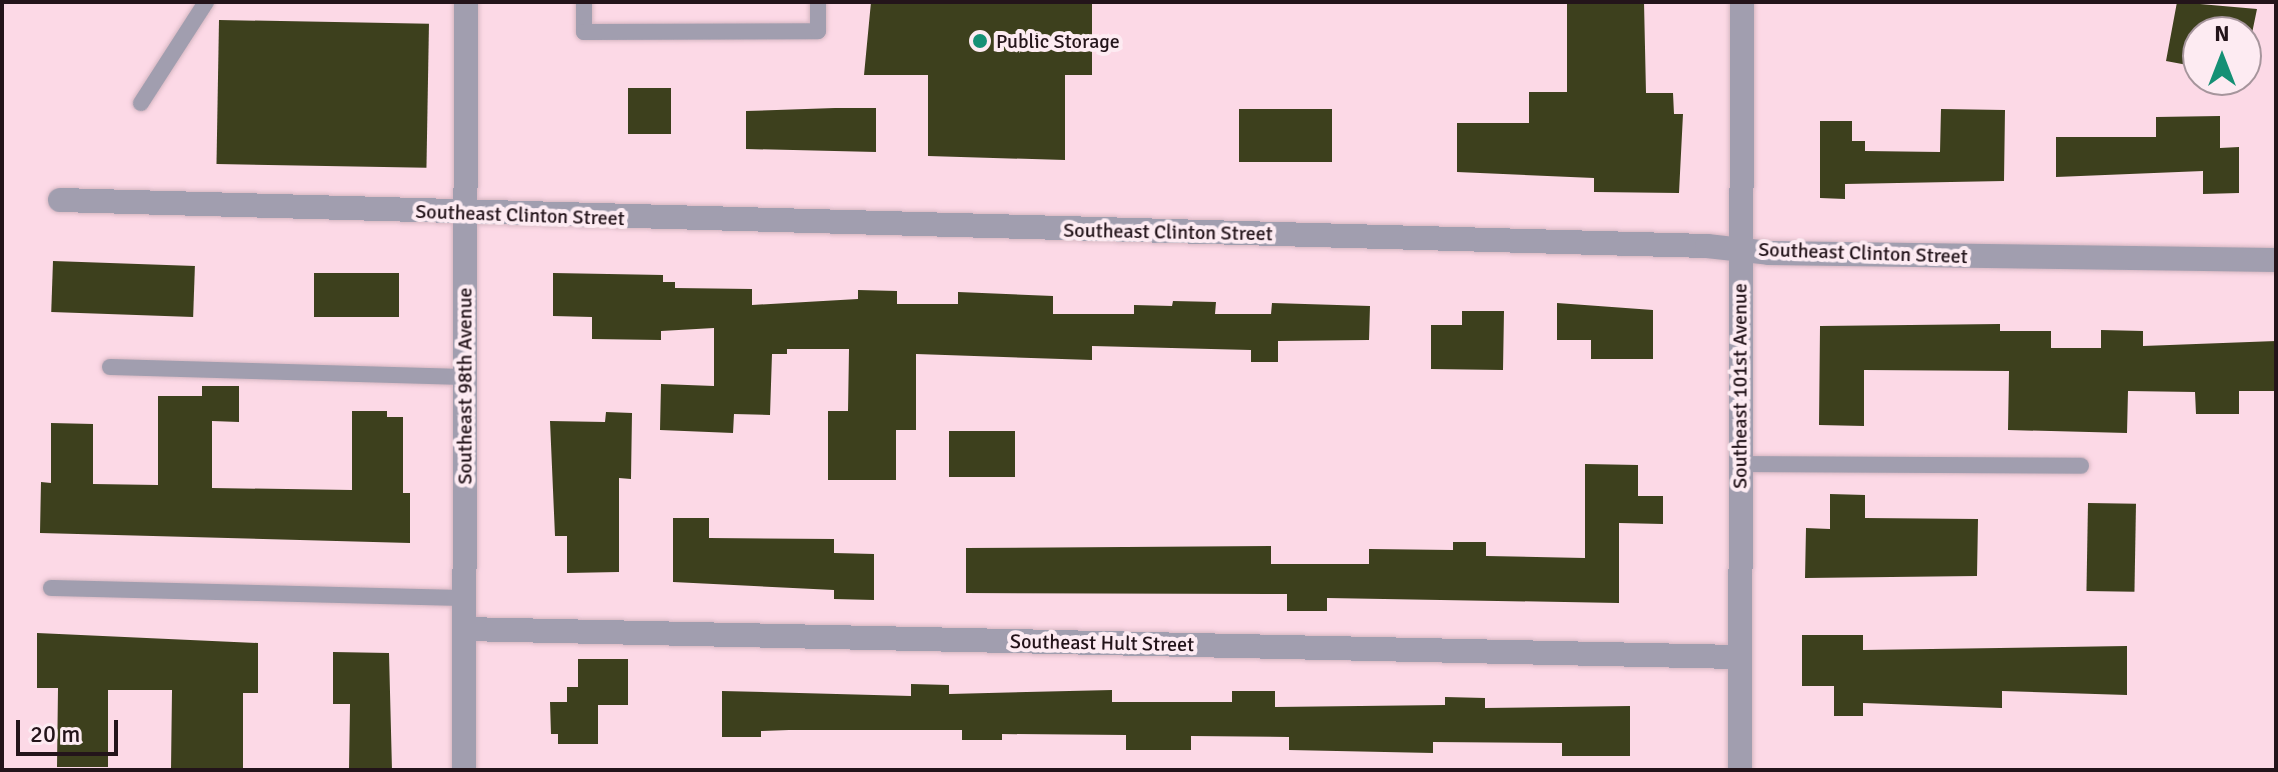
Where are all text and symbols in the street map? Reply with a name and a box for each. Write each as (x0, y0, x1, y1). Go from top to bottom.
north arrow (2182, 16, 2262, 96)
text: N (2214, 20, 2230, 47)
place label: Public Storage (996, 29, 1120, 53)
marker: Public Storage (971, 32, 989, 50)
street label: Southeast Clinton Street (415, 199, 625, 231)
street label: Southeast Clinton Street (1063, 218, 1273, 246)
street label: Southeast Clinton Street (1758, 237, 1968, 269)
street label: Southeast 101st Avenue (1728, 283, 1752, 489)
street label: Southeast 98th Avenue (453, 287, 477, 485)
street label: Southeast Hult Street (1010, 629, 1194, 657)
scale bar (20, 704, 122, 754)
text: 20 m (30, 719, 80, 749)

